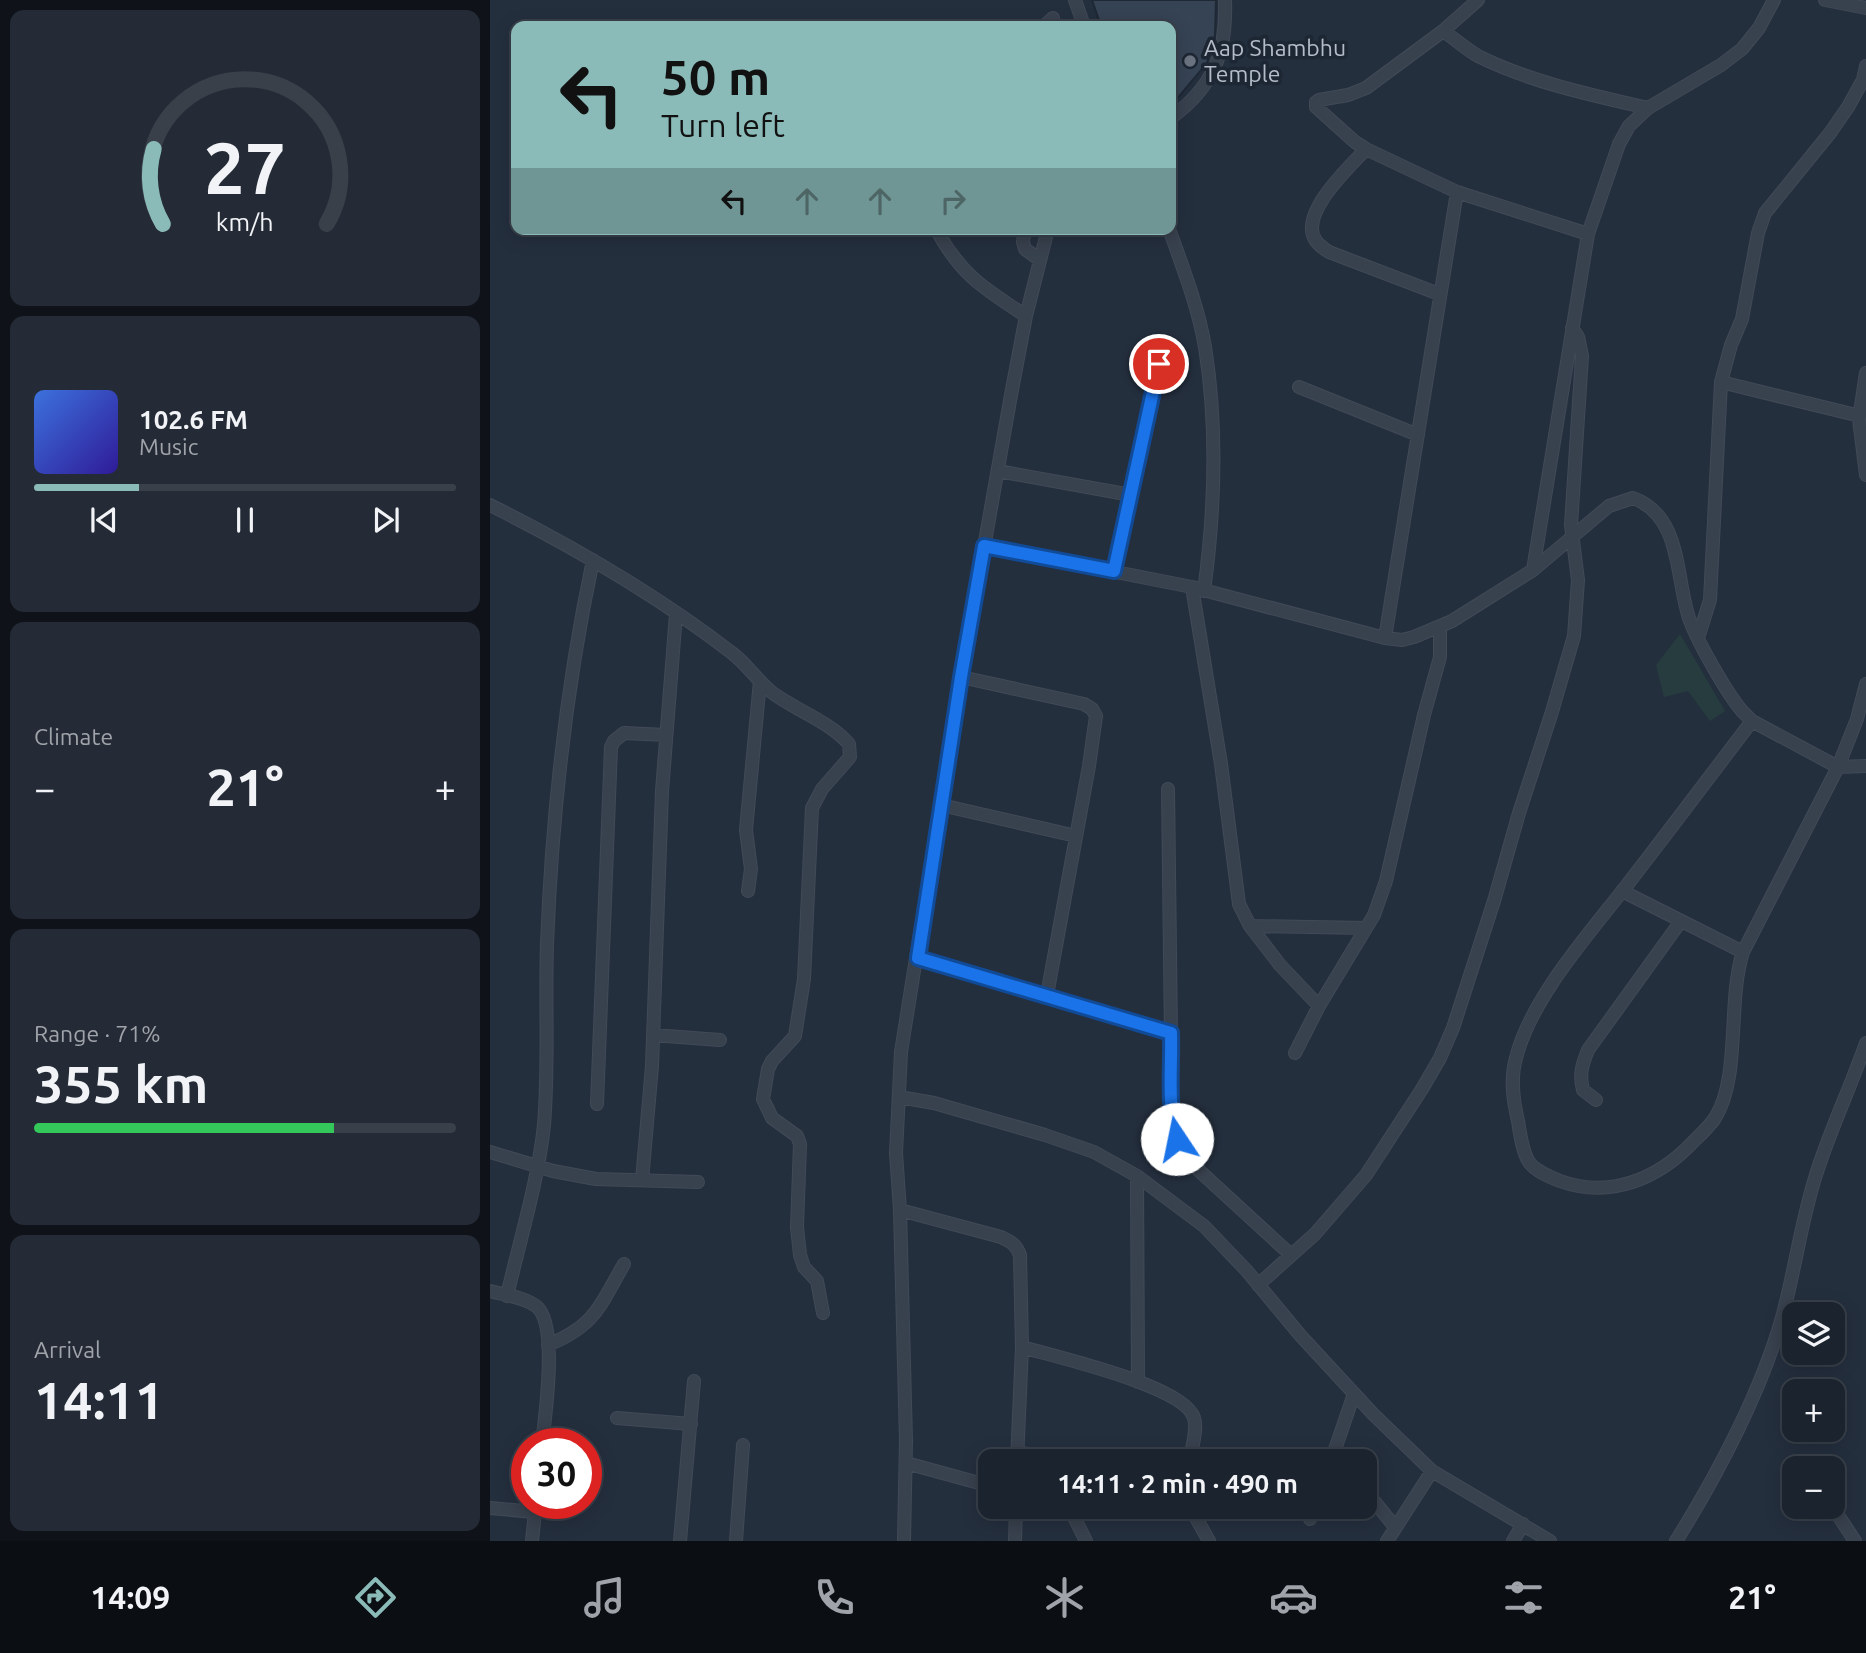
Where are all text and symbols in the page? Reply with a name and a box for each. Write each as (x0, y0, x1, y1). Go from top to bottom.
place label: Aap Shambhu Temple (1204, 35, 1346, 86)
icon: left (546, 49, 637, 140)
text: 50 m (661, 49, 770, 104)
marker: Aap Shambhu Temple (1182, 53, 1198, 69)
text: Turn left (661, 107, 785, 143)
text: 27 (204, 126, 286, 208)
icon: left (715, 182, 753, 220)
icon: ahead (788, 182, 826, 220)
icon: ahead (861, 182, 899, 220)
icon: right (934, 182, 972, 220)
text: km/h (216, 208, 274, 236)
pin (1129, 334, 1189, 394)
icon: arrive (1140, 345, 1178, 383)
text: 102.6 FM (139, 405, 248, 434)
text: Music (139, 434, 198, 459)
icon: previous (85, 501, 123, 539)
icon: pause (226, 501, 264, 539)
icon: next (367, 501, 405, 539)
text: Climate (34, 724, 113, 749)
text: 21° (206, 758, 284, 816)
text: − (34, 767, 55, 809)
text: + (435, 767, 456, 809)
text: Range · 71% (34, 1021, 161, 1046)
text: 355 km (34, 1055, 208, 1113)
position arrow (1140, 1102, 1214, 1176)
map controls (1782, 1302, 1845, 1519)
button: layers (1782, 1302, 1845, 1365)
text: Arrival (34, 1337, 101, 1362)
text: 14:11 (34, 1371, 164, 1429)
button: + (1782, 1379, 1845, 1442)
speed limit sign: 30 (511, 1428, 602, 1519)
button: − (1782, 1456, 1845, 1519)
text: 14:11 · 2 min · 490 m (1057, 1469, 1298, 1498)
icon: directions (351, 1573, 400, 1622)
icon: music (580, 1573, 629, 1622)
icon: phone (810, 1573, 859, 1622)
icon: climate (1040, 1573, 1089, 1622)
icon: car (1269, 1573, 1318, 1622)
icon: filters (1499, 1573, 1548, 1622)
text: 14:09 (90, 1579, 170, 1615)
text: 21° (1728, 1579, 1776, 1615)

